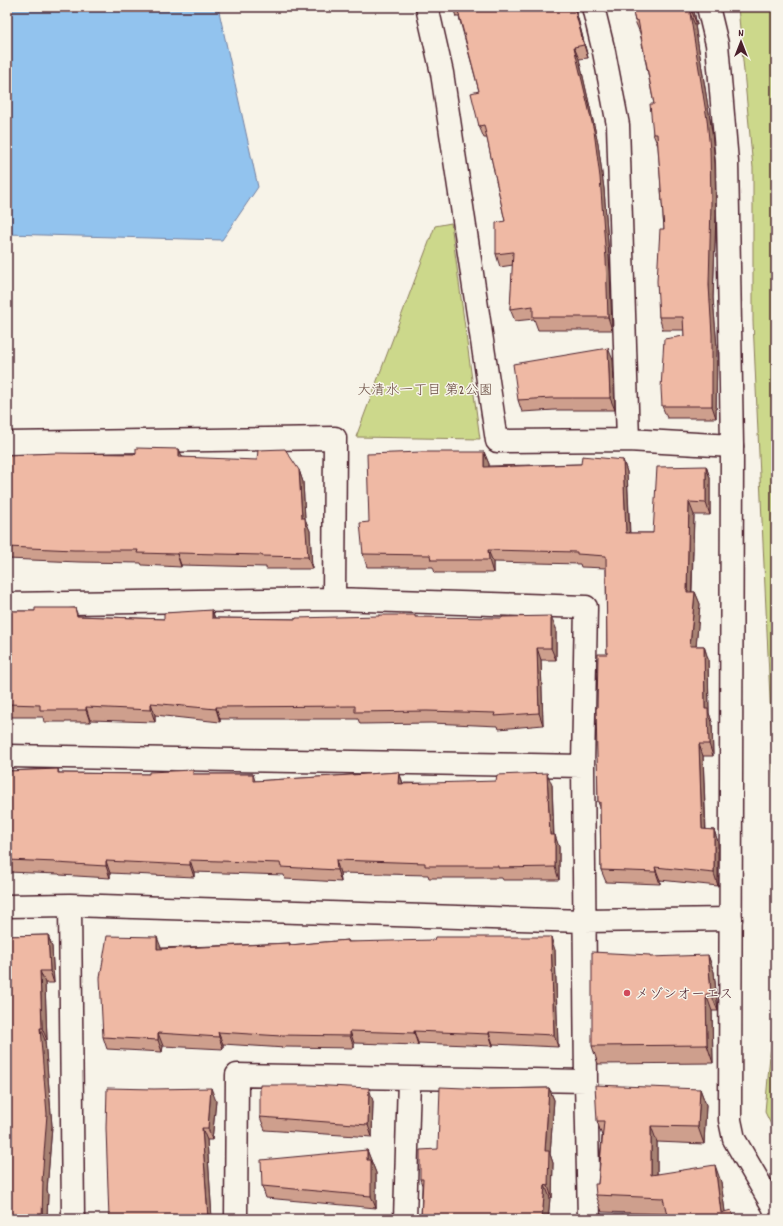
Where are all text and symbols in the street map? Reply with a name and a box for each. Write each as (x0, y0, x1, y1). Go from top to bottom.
north arrow (721, 22, 761, 62)
text: N (738, 26, 744, 42)
park label: 大清水一丁目 第2公園 (357, 381, 493, 401)
place label: メゾンオーエス (635, 985, 733, 1005)
marker: メゾンオーエス (622, 988, 632, 998)

